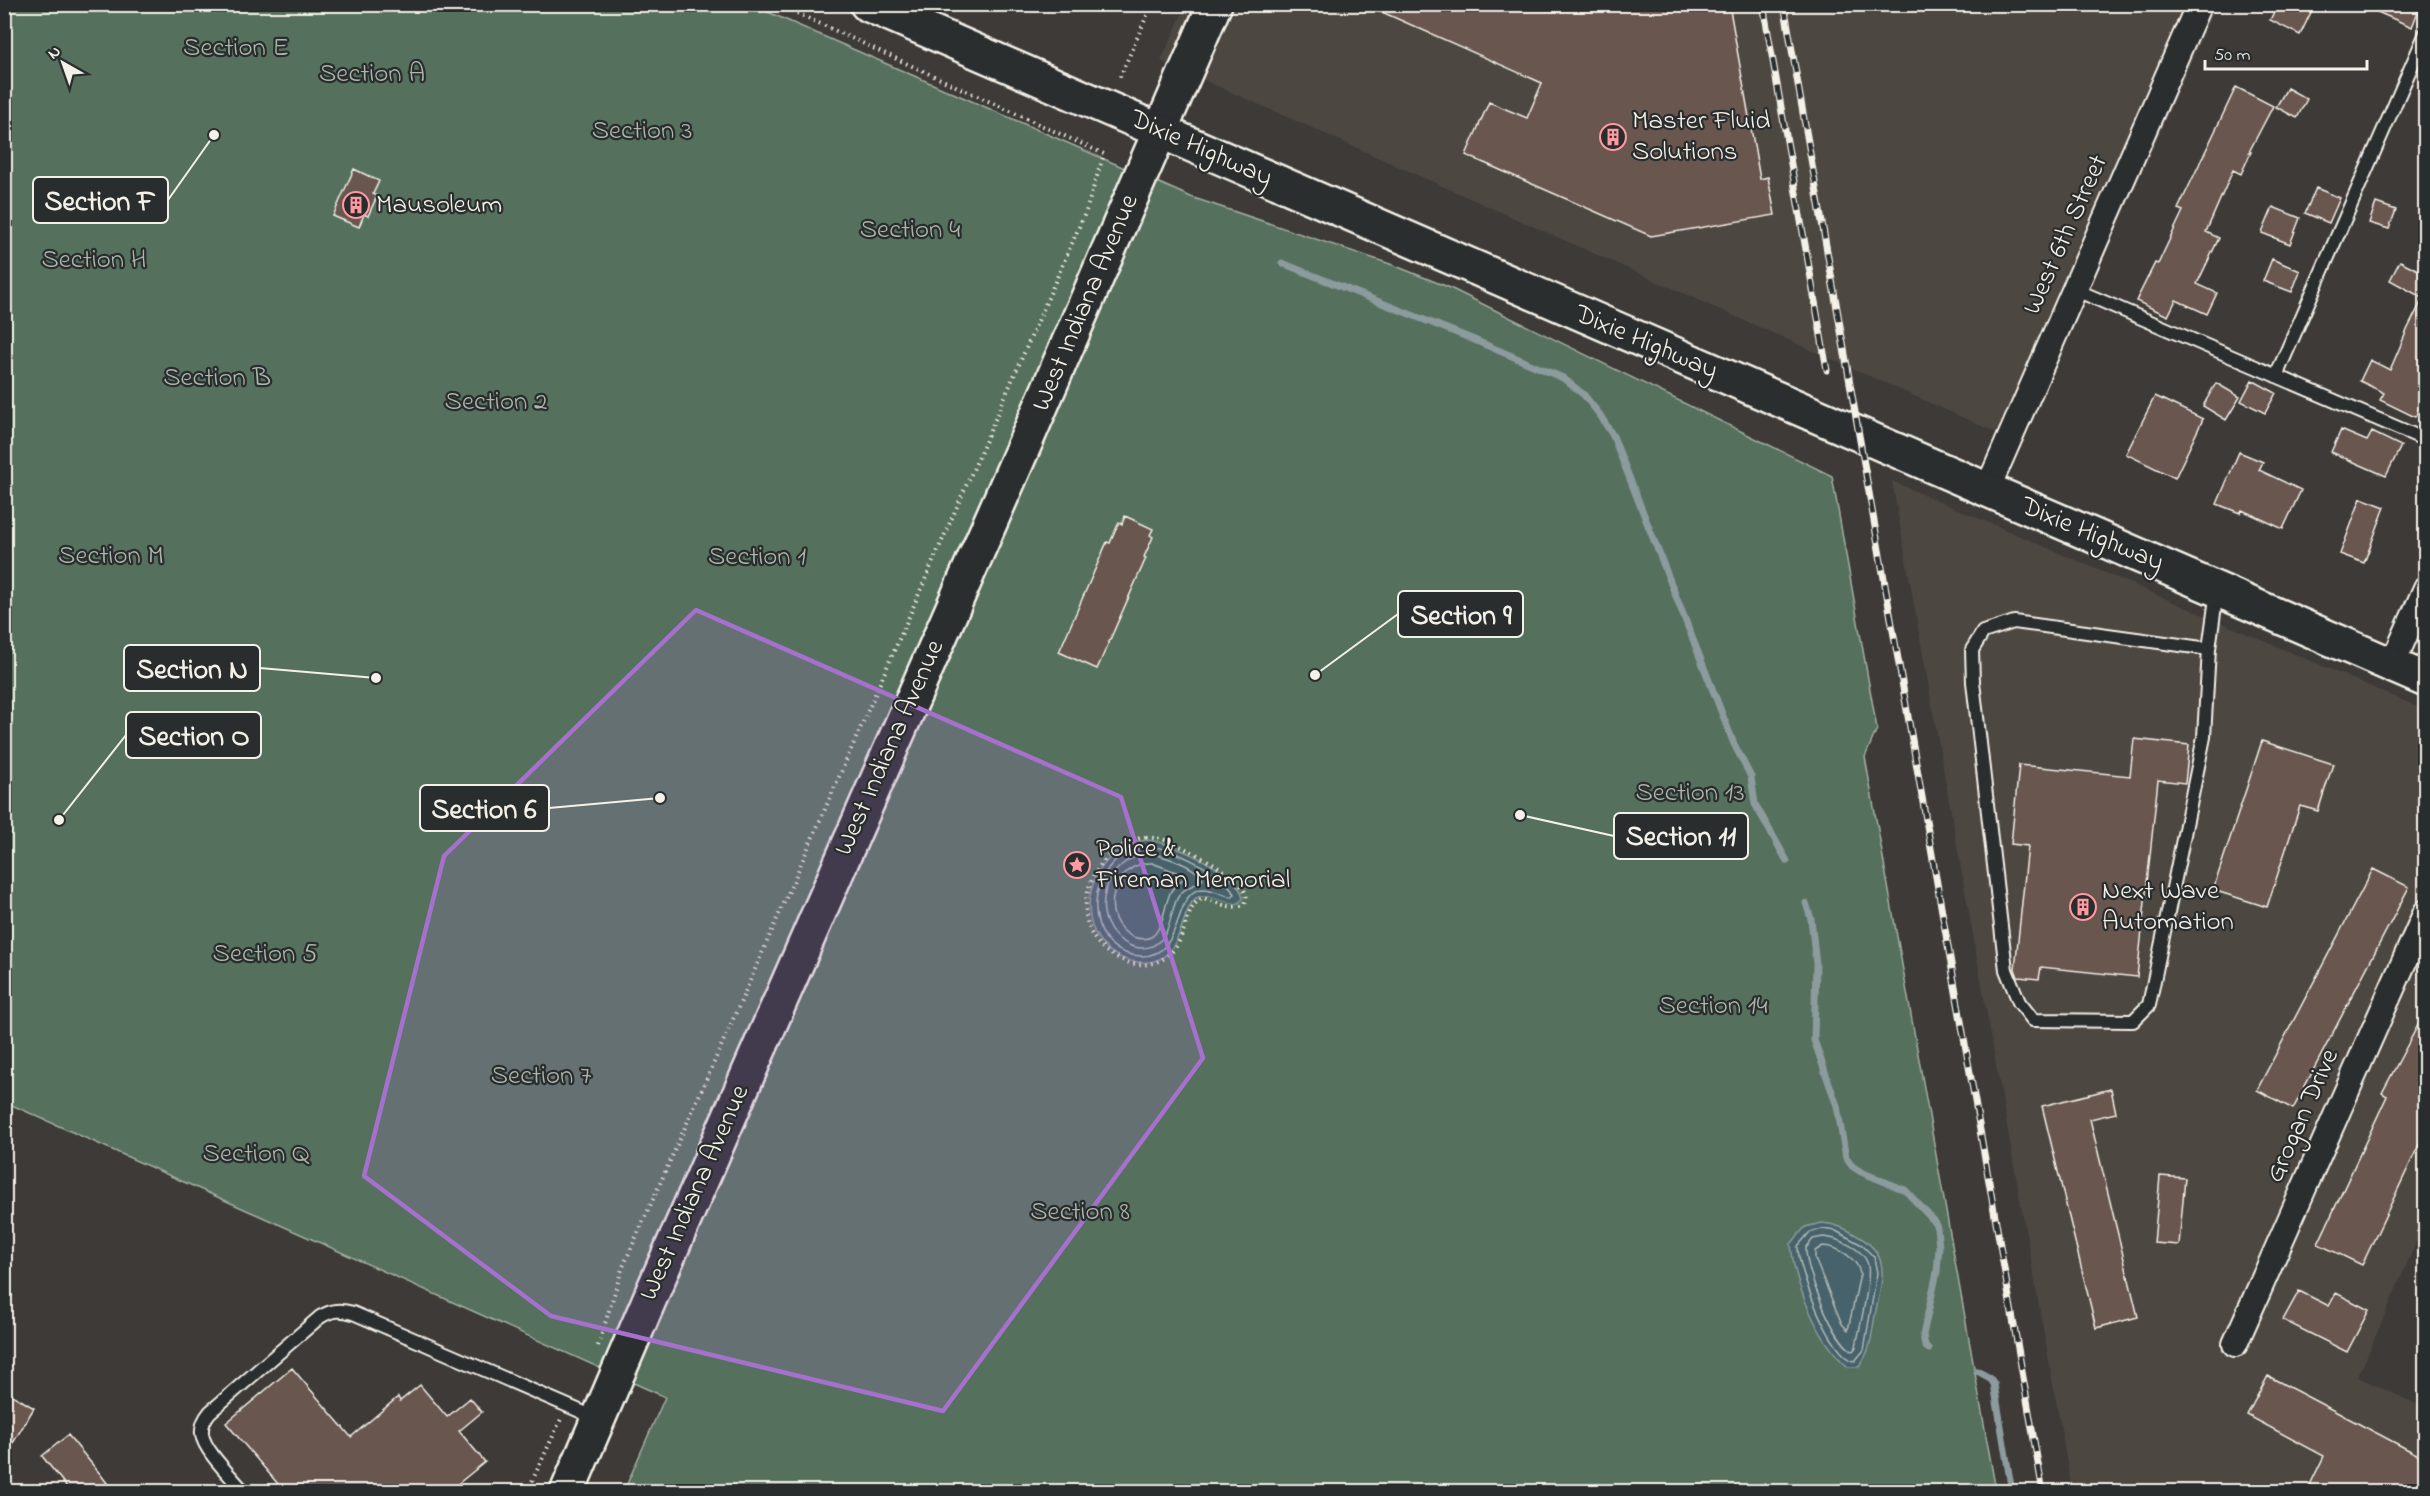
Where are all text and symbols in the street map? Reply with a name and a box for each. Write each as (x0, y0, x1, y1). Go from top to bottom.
park label: Section E (183, 29, 289, 68)
north arrow (33, 33, 93, 93)
scale bar (2205, 33, 2367, 71)
text: N (43, 40, 67, 66)
text: 50 m (2214, 43, 2251, 69)
park label: Section A (319, 55, 425, 94)
street label: Dixie Highway (1123, 100, 1278, 198)
place label: Master Fluid Solutions (1632, 102, 1770, 172)
park label: Section 3 (592, 112, 692, 151)
building icon: Master Fluid Solutions (1598, 122, 1628, 152)
street label: West 6th Street (2013, 149, 2119, 321)
callout: Section F (33, 177, 168, 223)
text: Section F (45, 183, 156, 224)
place label: Mausoleum (376, 186, 502, 225)
street label: West Indiana Avenue (1023, 188, 1150, 418)
building icon: Mausoleum (341, 190, 371, 220)
park label: Section 4 (860, 211, 960, 250)
park label: Section H (41, 241, 147, 280)
street label: Dixie Highway (1567, 295, 1724, 391)
park label: Section B (163, 359, 271, 398)
park label: Section 2 (445, 383, 547, 422)
street label: Dixie Highway (2013, 487, 2170, 583)
park label: Section M (58, 537, 164, 576)
park label: Section 1 (708, 538, 806, 577)
callout: Section 9 (1398, 591, 1523, 637)
text: Section 9 (1410, 597, 1512, 638)
street label: West Indiana Avenue (825, 633, 955, 862)
callout: Section N (124, 645, 260, 691)
text: Section N (136, 651, 248, 692)
callout: Section O (126, 712, 261, 758)
text: Section O (138, 718, 250, 759)
park label: Section 13 (1635, 774, 1745, 813)
callout: Section 6 (420, 785, 549, 831)
text: Section 6 (431, 791, 537, 832)
callout: Section 11 (1614, 813, 1748, 859)
text: Section 11 (1626, 818, 1736, 859)
place label: Police & Fireman Memorial (1095, 830, 1290, 900)
place icon: Police & Fireman Memorial (1062, 850, 1092, 880)
place label: Next Wave Automation (2102, 872, 2234, 942)
building icon: Next Wave Automation (2068, 892, 2098, 922)
park label: Section 5 (213, 935, 317, 974)
park label: Section 14 (1658, 987, 1768, 1026)
street label: Grogan Drive (2256, 1042, 2350, 1189)
park label: Section 7 (491, 1057, 591, 1096)
street label: West Indiana Avenue (630, 1078, 760, 1307)
park label: Section Q (203, 1135, 310, 1174)
park label: Section 8 (1030, 1193, 1130, 1232)

